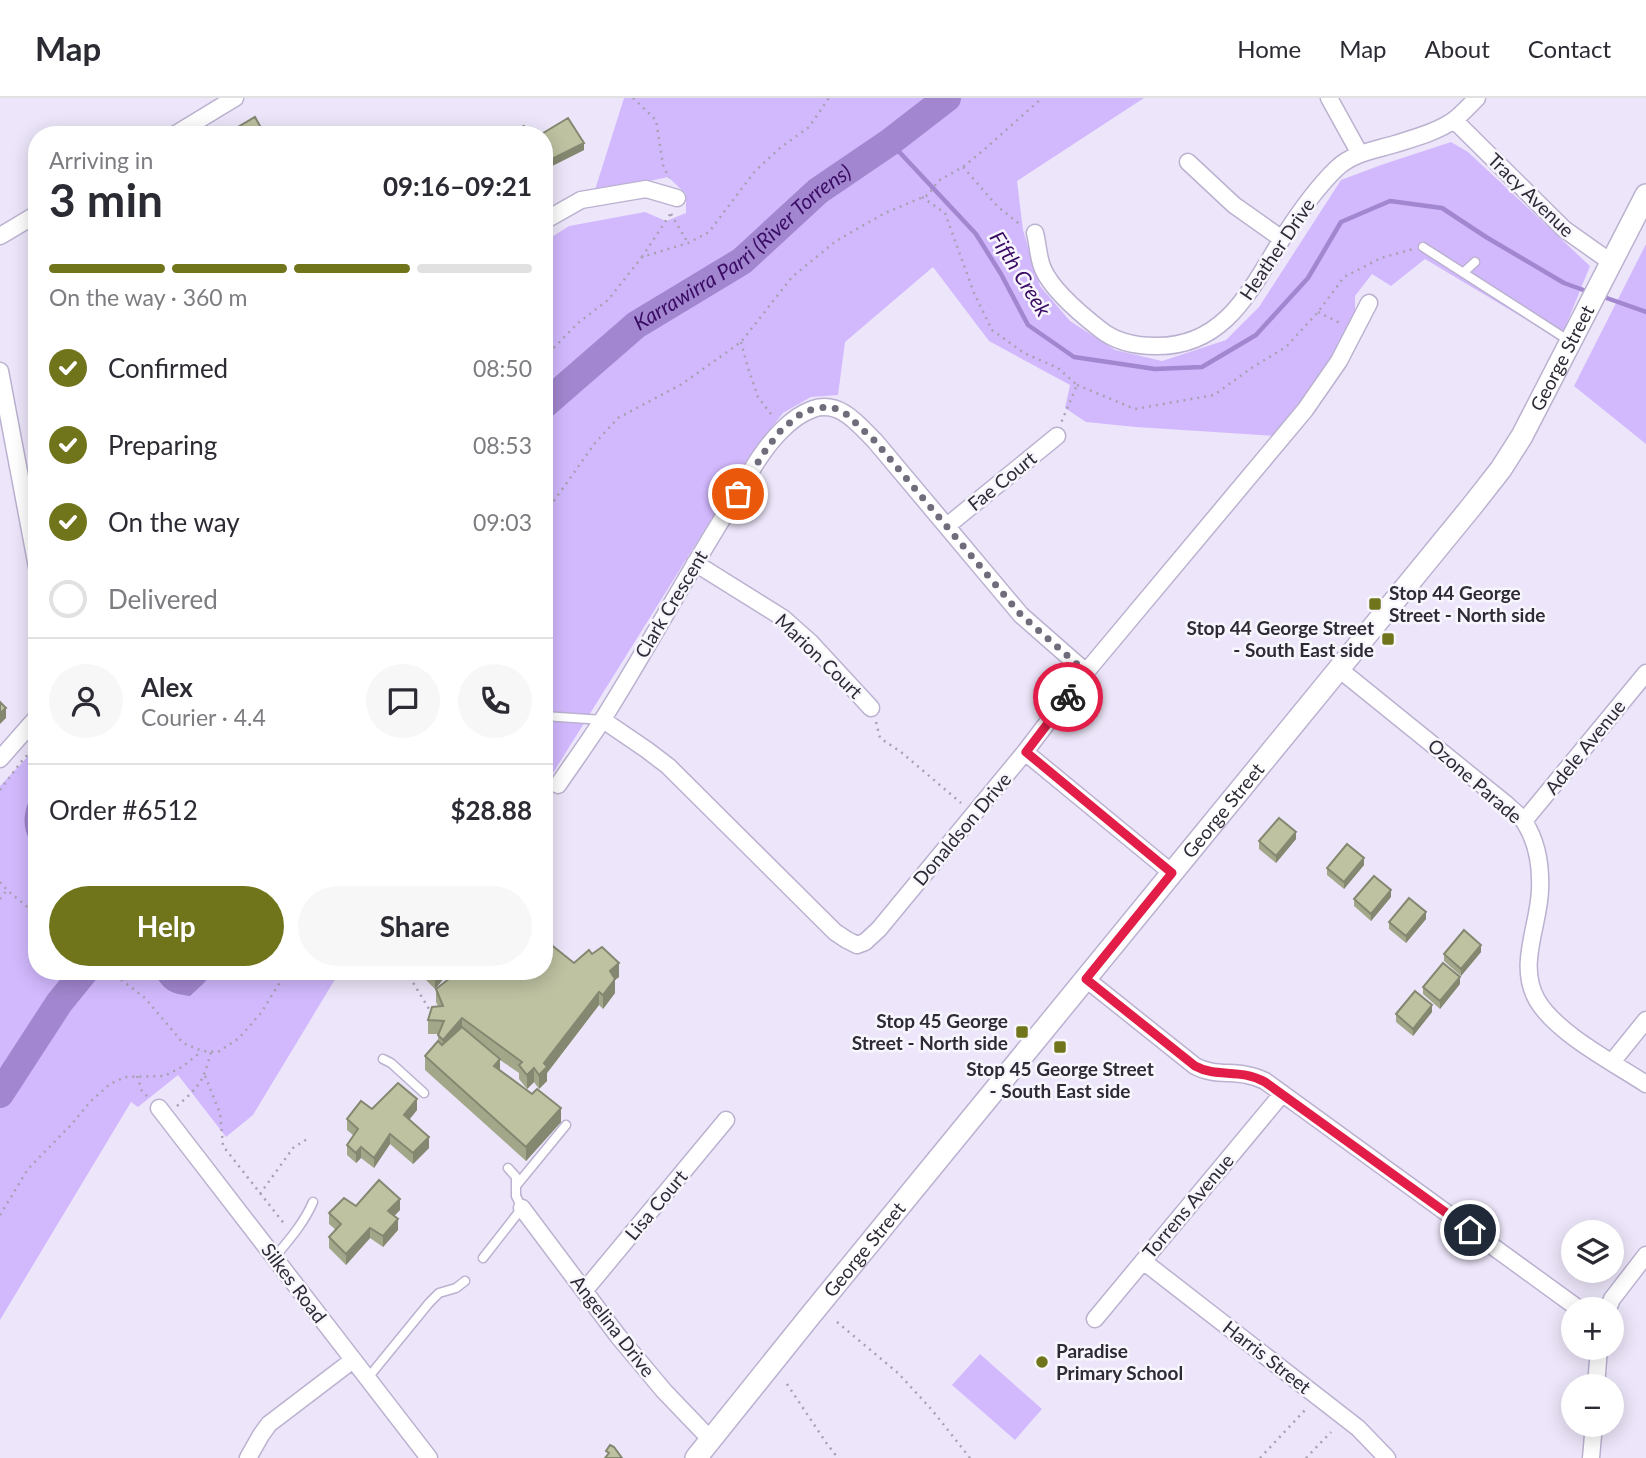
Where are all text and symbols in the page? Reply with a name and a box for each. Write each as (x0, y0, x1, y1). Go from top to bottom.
text: Map (35, 28, 101, 68)
text: Home (1237, 34, 1301, 63)
text: Map (1339, 34, 1387, 63)
text: About (1425, 34, 1490, 63)
text: Contact (1528, 34, 1611, 63)
text: Arriving in (49, 146, 153, 174)
street label: Tracy Avenue (1483, 148, 1579, 241)
water label: Karrawirra Parri (River Torrens) (628, 158, 855, 335)
text: 09:16–09:21 (383, 170, 532, 202)
text: 3 min (49, 172, 163, 227)
street label: Heather Drive (1234, 194, 1319, 304)
water label: Fifth Creek (985, 226, 1058, 321)
text: On the way · 360 m (49, 283, 248, 311)
street label: George Street (1525, 301, 1599, 415)
icon: check (49, 349, 87, 387)
text: Confirmed (108, 352, 228, 384)
text: 08:50 (473, 354, 532, 382)
icon: check (49, 426, 87, 464)
text: Preparing (108, 429, 217, 461)
text: 08:53 (473, 431, 532, 459)
street label: Fae Court (963, 446, 1041, 515)
pin (708, 464, 768, 524)
icon: bag (719, 475, 757, 513)
icon: check (49, 503, 87, 541)
text: On the way (108, 506, 240, 538)
text: 09:03 (473, 508, 532, 536)
street label: Clark Crescent (629, 546, 712, 662)
place label: Stop 44 George Street - North side (1389, 581, 1545, 626)
text: Delivered (108, 583, 218, 615)
marker: Stop 44 George Street - North side (1367, 596, 1383, 612)
street label: Marion Court (771, 608, 868, 703)
place label: Stop 44 George Street - South East side (1187, 616, 1374, 661)
marker: Stop 44 George Street - South East side (1380, 631, 1396, 647)
courier (1033, 662, 1103, 732)
button: person (49, 664, 123, 738)
button: chat (366, 664, 440, 738)
button: phone (458, 664, 532, 738)
text: Alex (141, 671, 193, 703)
icon: bike (1049, 678, 1087, 716)
street label: Adele Avenue (1539, 695, 1630, 799)
text: Courier · 4.4 (141, 703, 266, 731)
street label: Ozone Parade (1424, 734, 1527, 828)
street label: George Street (1177, 758, 1269, 862)
street label: Donaldson Drive (908, 768, 1015, 890)
text: Order #6512 (49, 794, 198, 826)
text: $28.88 (450, 794, 532, 826)
button: Help (49, 886, 284, 966)
button: Share (298, 886, 532, 966)
place label: Stop 45 George Street - North side (852, 1009, 1008, 1054)
marker: Stop 45 George Street - North side (1014, 1024, 1030, 1040)
marker: Stop 45 George Street - South East side (1052, 1039, 1068, 1055)
place label: Stop 45 George Street - South East side (966, 1057, 1154, 1102)
street label: Torrens Avenue (1137, 1149, 1238, 1263)
street label: Lisa Court (620, 1165, 692, 1244)
street label: George Street (818, 1197, 910, 1301)
pin (1440, 1200, 1500, 1260)
icon: home (1451, 1211, 1489, 1249)
map controls (1561, 1220, 1624, 1437)
button: layers (1561, 1220, 1624, 1283)
street label: Silkes Road (257, 1238, 332, 1327)
street label: Angelina Drive (567, 1270, 660, 1381)
button: + (1561, 1297, 1624, 1360)
street label: Harris Street (1219, 1315, 1316, 1398)
place label: Paradise Primary School (1056, 1339, 1183, 1384)
marker: Paradise Primary School (1034, 1354, 1050, 1370)
button: − (1561, 1374, 1624, 1437)

